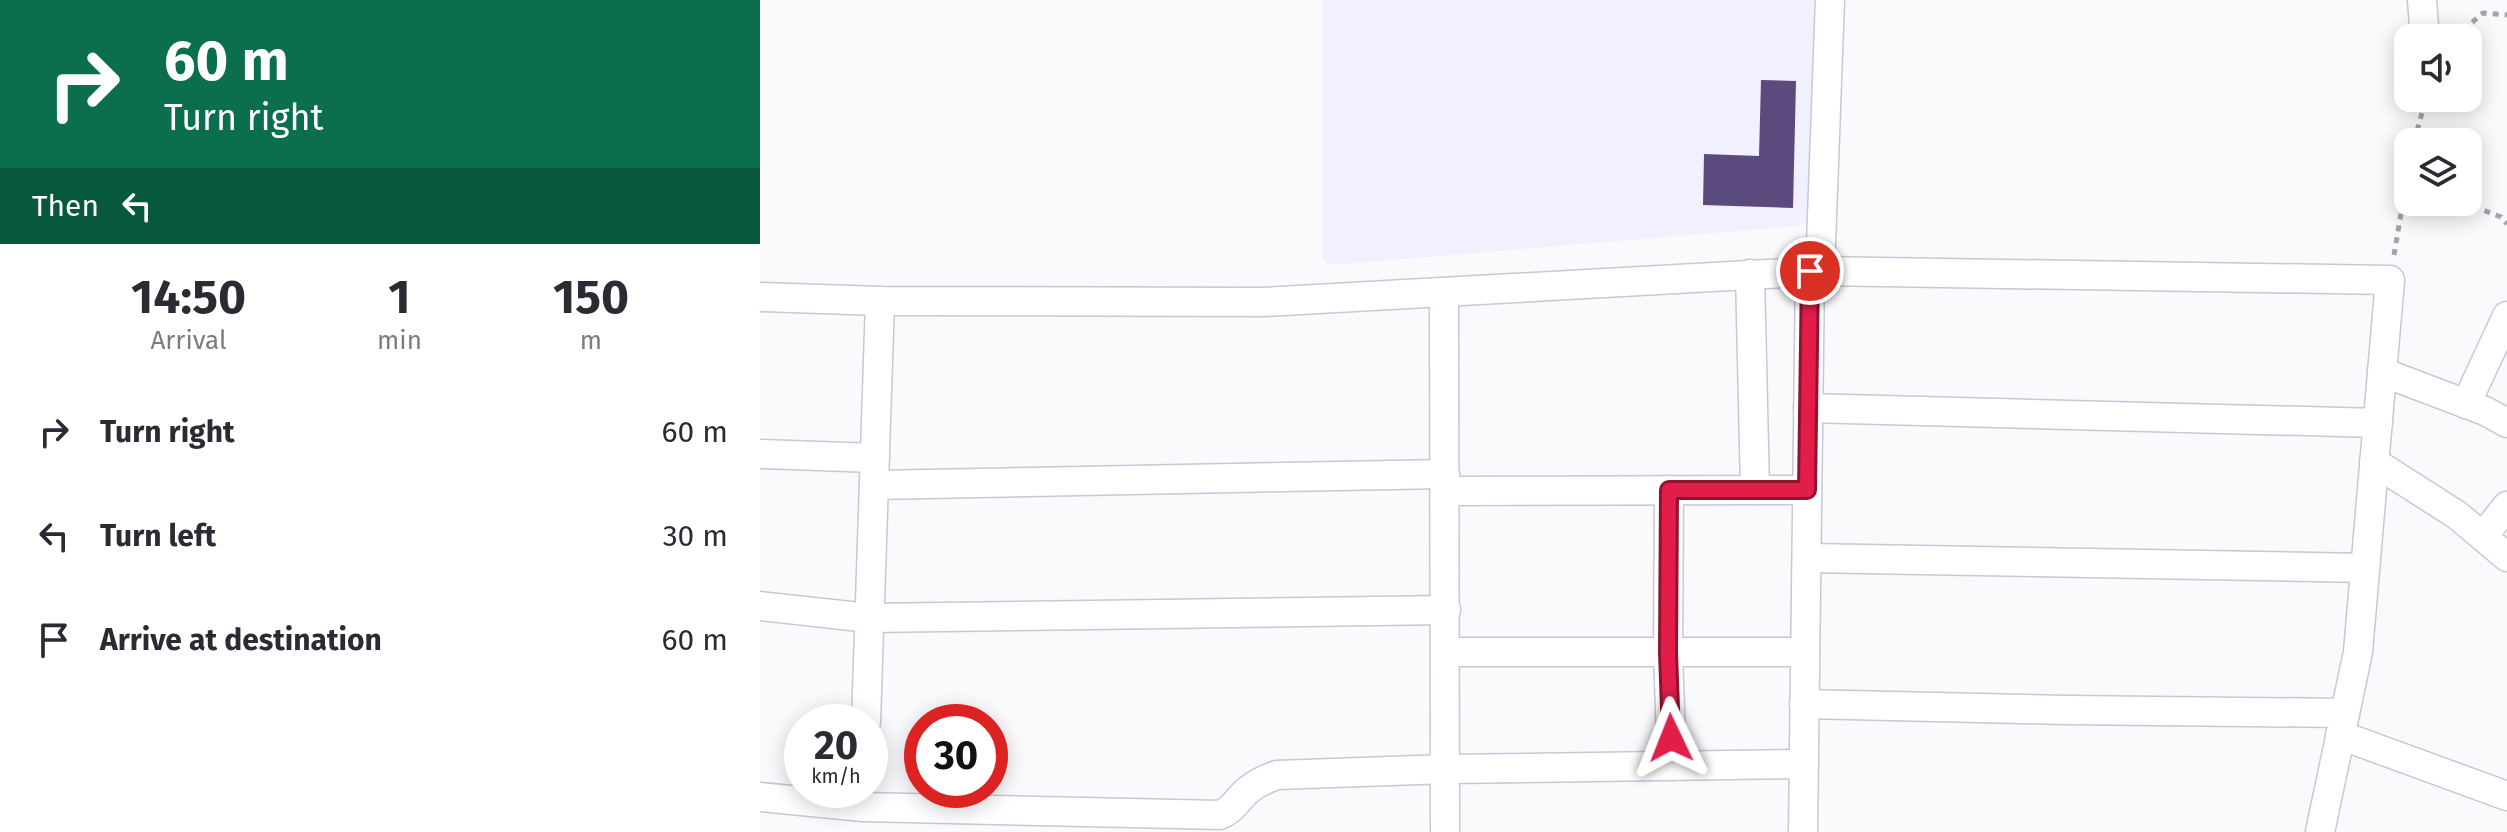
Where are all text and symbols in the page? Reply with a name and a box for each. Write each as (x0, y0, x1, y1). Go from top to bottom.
map controls (2394, 24, 2482, 216)
button: sound (2394, 24, 2482, 112)
text: 60 m (164, 28, 289, 95)
icon: right (32, 32, 136, 136)
text: Turn right (164, 96, 324, 140)
button: layers (2394, 128, 2482, 216)
icon: left (115, 184, 159, 228)
text: Then (32, 188, 99, 224)
pin (1776, 237, 1844, 305)
icon: arrive (1788, 249, 1832, 293)
text: 14:50 (131, 268, 246, 326)
text: 1 (388, 268, 411, 326)
text: 150 (553, 268, 629, 326)
text: Arrival (150, 325, 227, 356)
text: min (377, 325, 422, 356)
text: m (580, 325, 602, 356)
icon: right (32, 410, 76, 454)
text: Turn right (100, 414, 235, 450)
text: 60 m (662, 414, 728, 450)
icon: left (32, 514, 76, 558)
text: Turn left (100, 518, 216, 554)
text: 30 m (663, 518, 728, 554)
icon: arrive (32, 618, 76, 662)
text: Arrive at destination (100, 622, 382, 658)
text: 60 m (662, 622, 728, 658)
position arrow (1629, 696, 1713, 780)
speed limit sign: 30 (904, 704, 1008, 808)
text: 20 (814, 722, 858, 770)
text: km/h (811, 764, 861, 788)

